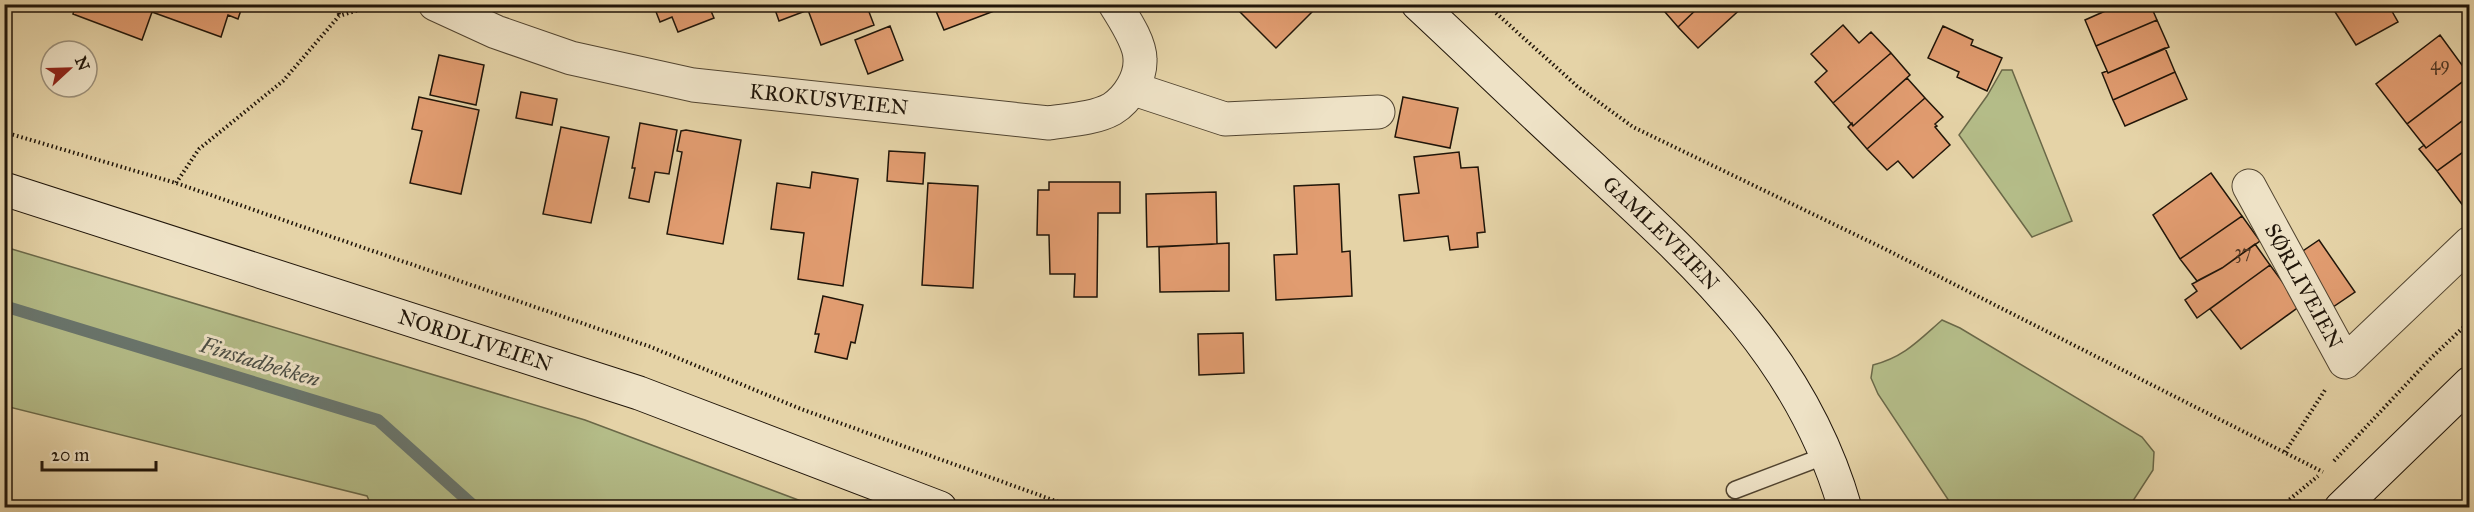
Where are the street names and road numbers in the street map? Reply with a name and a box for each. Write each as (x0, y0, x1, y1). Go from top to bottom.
street label: KROKUSVEIEN (748, 78, 910, 121)
street label: GAMLEVEIEN (1597, 171, 1725, 296)
street label: SØRLIVEIEN (2259, 219, 2348, 353)
street label: NORDLIVEIEN (395, 303, 556, 377)

